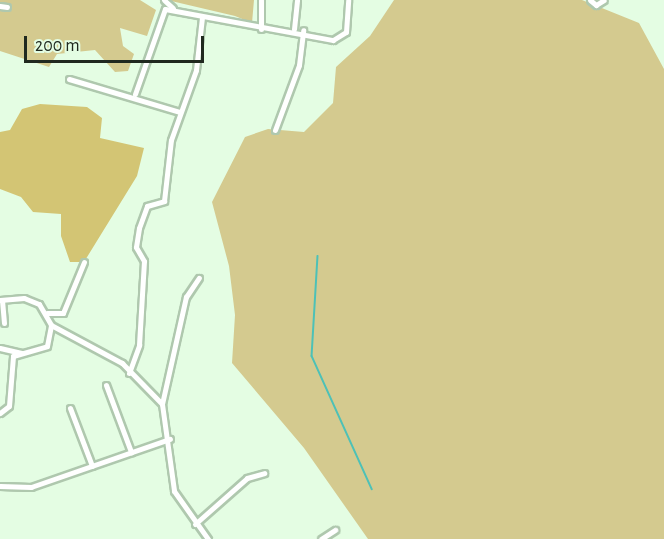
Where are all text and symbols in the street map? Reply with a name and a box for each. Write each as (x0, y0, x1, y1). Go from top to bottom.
scale bar (27, 24, 207, 62)
text: 200 m (35, 37, 80, 55)

